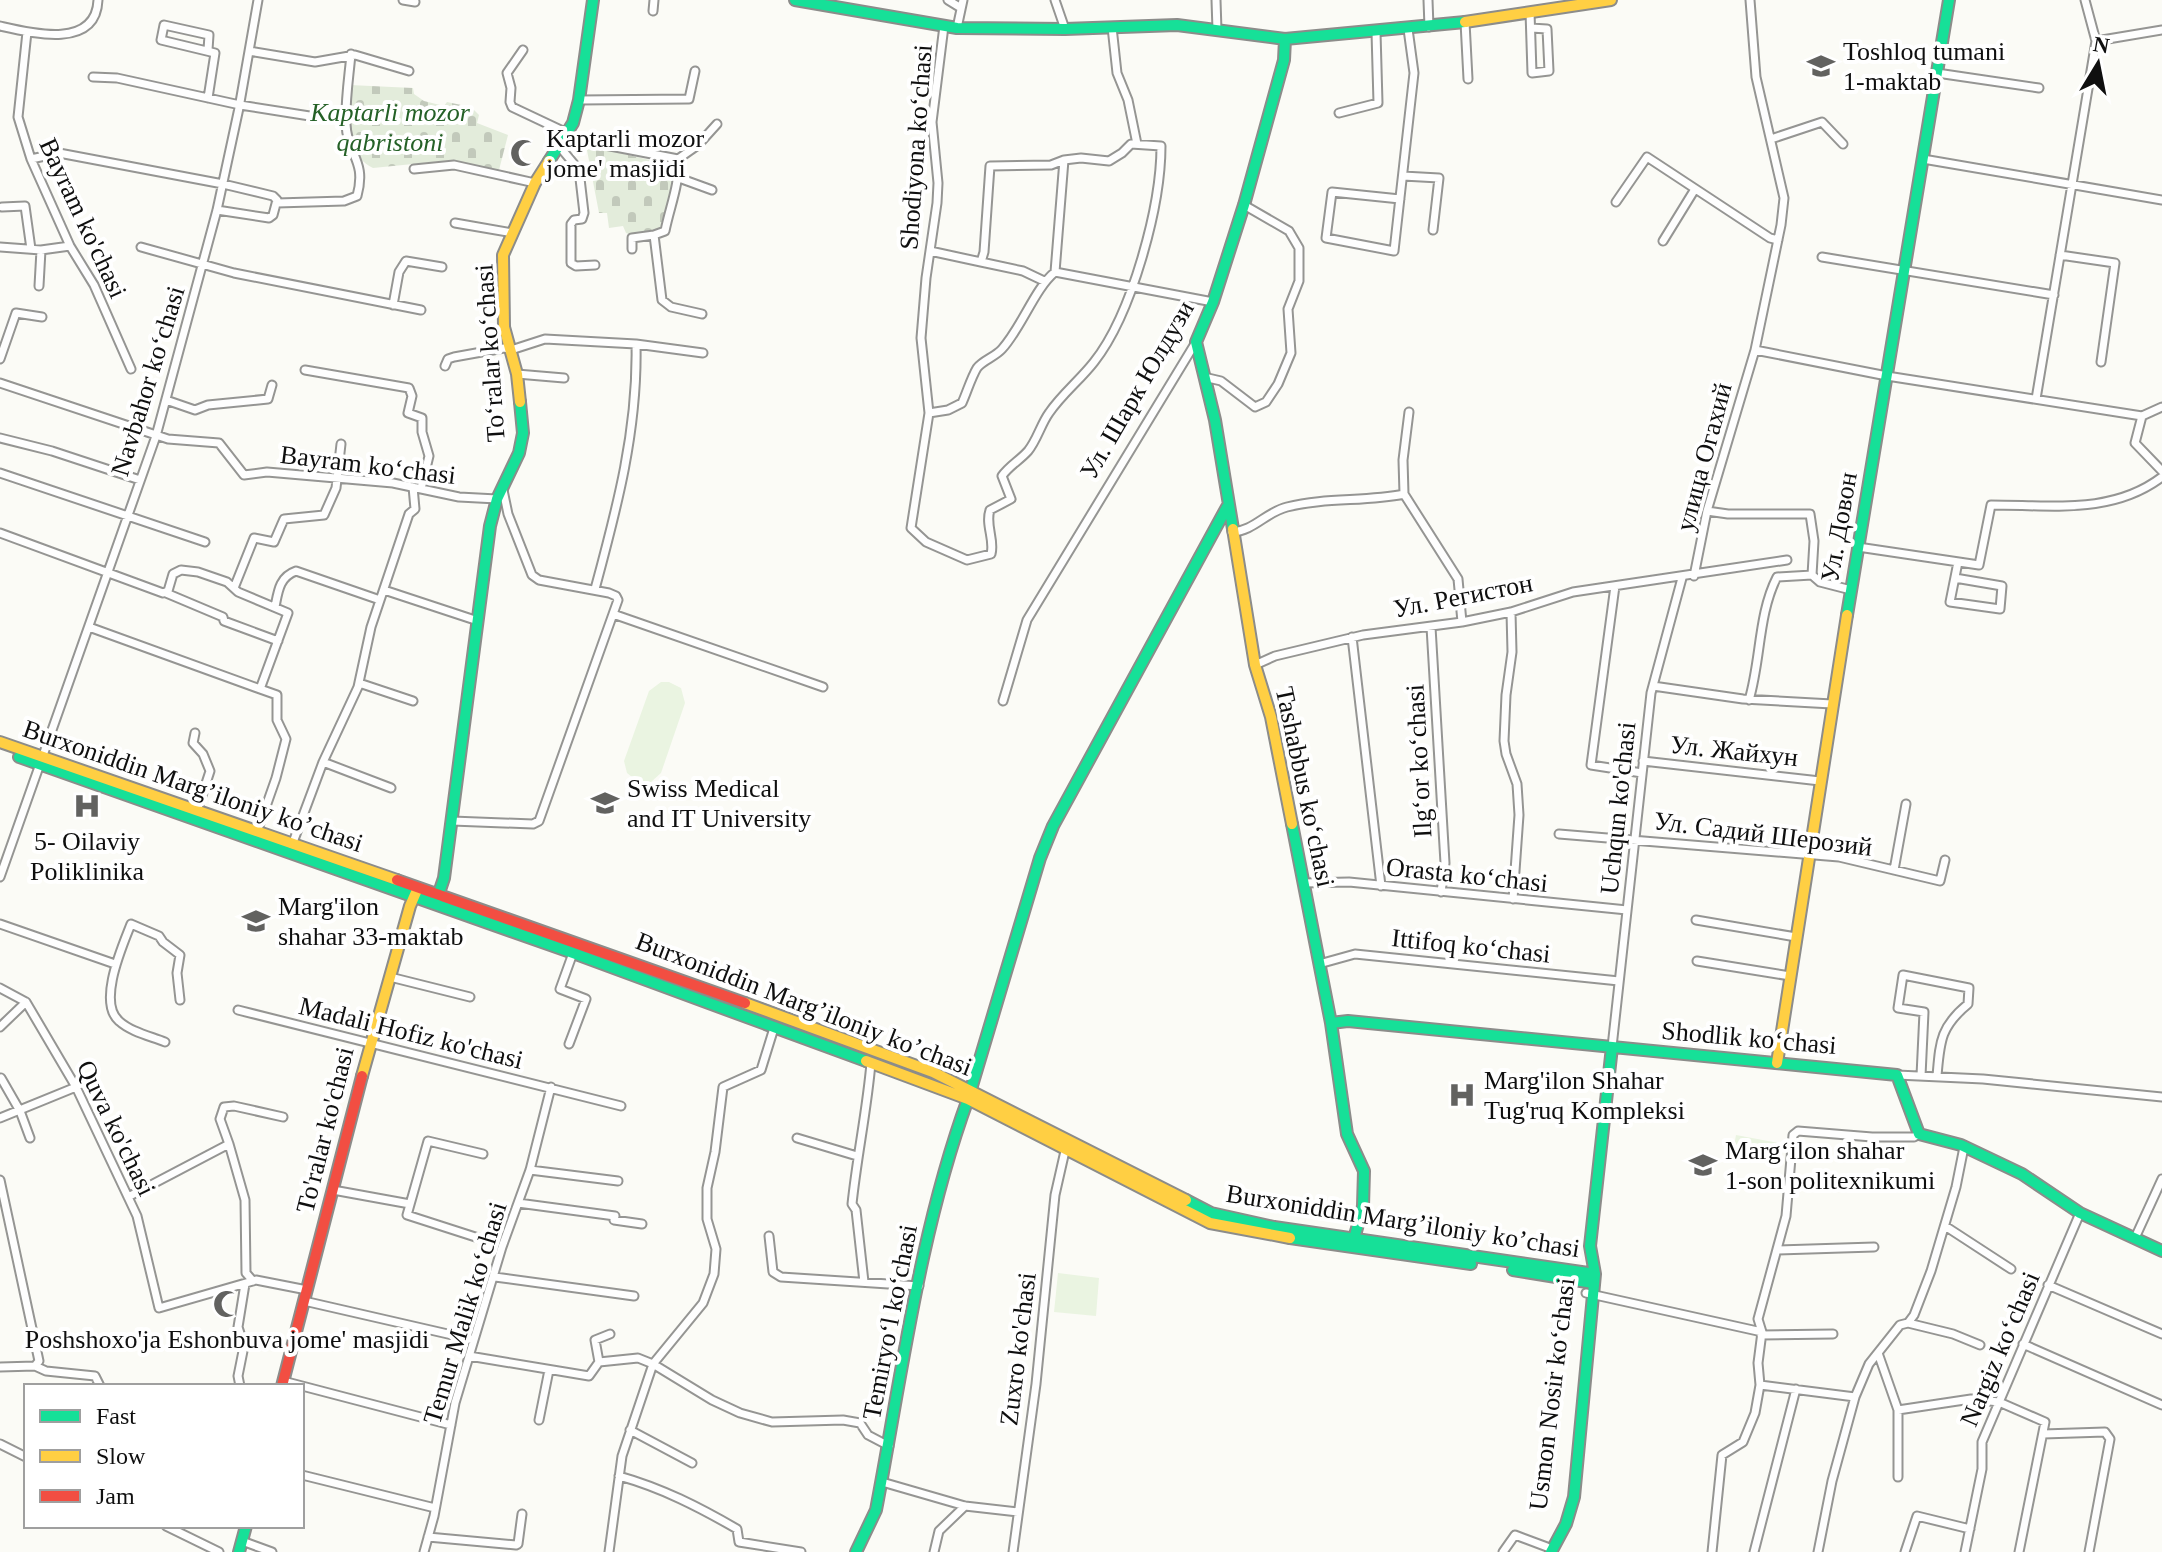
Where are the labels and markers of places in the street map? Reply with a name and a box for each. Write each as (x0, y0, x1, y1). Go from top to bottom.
place label: Toshloq tumani 1-maktab (1843, 37, 2005, 96)
school or university icon: Toshloq tumani 1-maktab (1806, 51, 1836, 81)
place label: Kaptarli mozor jome' masjidi (545, 124, 704, 183)
mosque icon: Kaptarli mozor jome' masjidi (509, 138, 539, 168)
place label: Swiss Medical and IT University (627, 774, 811, 833)
school or university icon: Swiss Medical and IT University (590, 788, 620, 818)
hospital icon: 5- Oilaviy Poliklinika (72, 791, 102, 821)
place label: 5- Oilaviy Poliklinika (30, 827, 145, 886)
place label: Marg'ilon shahar 33-maktab (278, 892, 464, 951)
school or university icon: Marg'ilon shahar 33-maktab (241, 906, 271, 936)
place label: Marg'ilon Shahar Tug'ruq Kompleksi (1484, 1066, 1685, 1125)
hospital icon: Marg'ilon Shahar Tug'ruq Kompleksi (1447, 1080, 1477, 1110)
place label: Margʻilon shahar 1-son politexnikumi (1725, 1136, 1935, 1195)
school or university icon: Margʻilon shahar 1-son politexnikumi (1688, 1150, 1718, 1180)
mosque icon: Poshshoxo'ja Eshonbuva jome' masjidi (212, 1289, 242, 1319)
place label: Poshshoxo'ja Eshonbuva jome' masjidi (25, 1325, 429, 1354)

